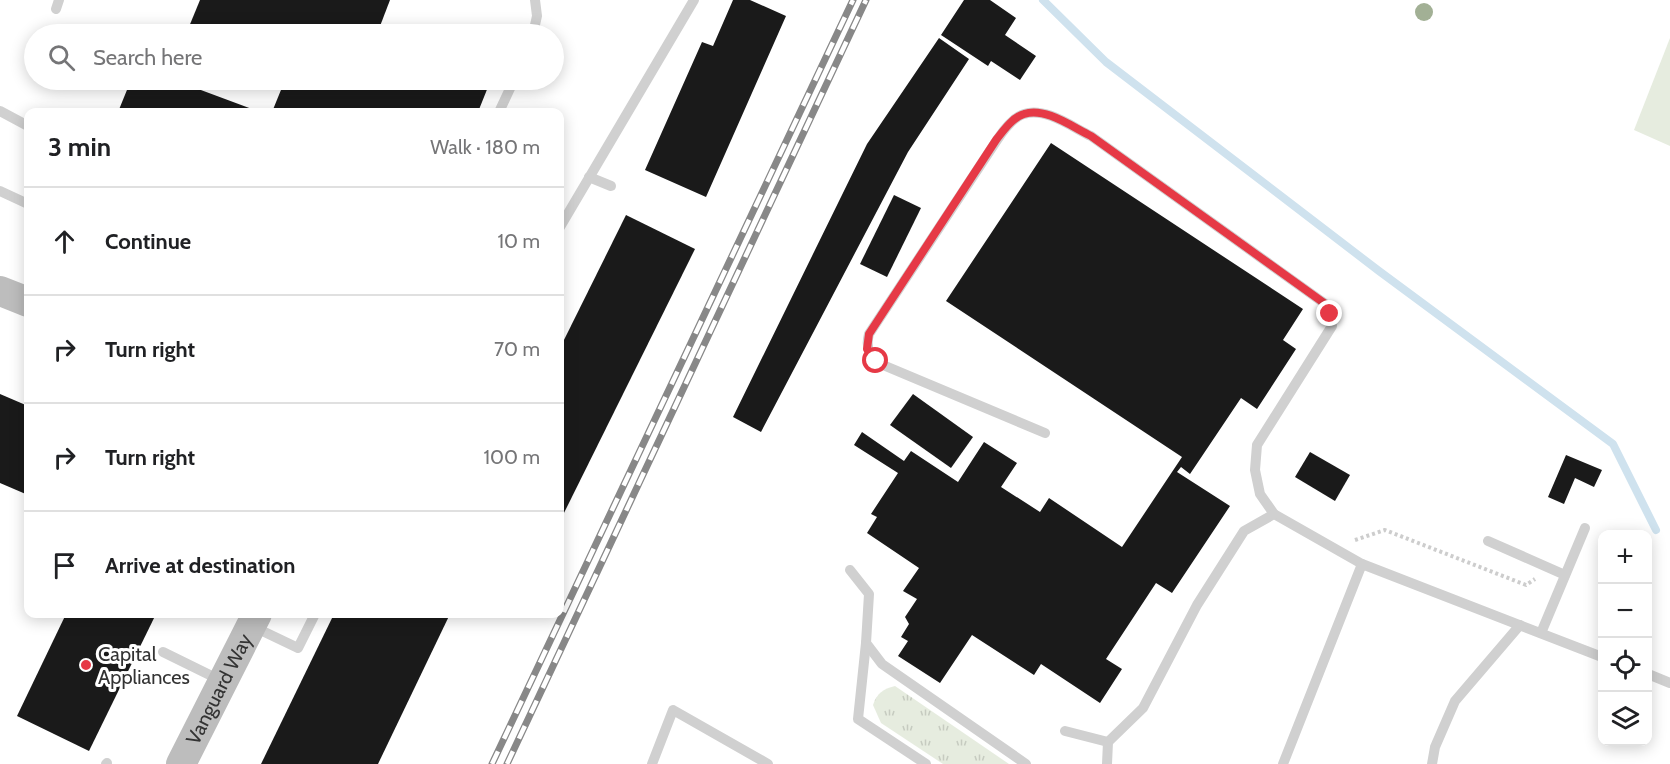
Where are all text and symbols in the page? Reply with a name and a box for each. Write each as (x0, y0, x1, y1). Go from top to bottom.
search box (24, 24, 564, 90)
icon: search (45, 41, 78, 74)
text: Search here (93, 44, 202, 71)
text: 3 min (48, 131, 111, 163)
text: Walk · 180 m (430, 135, 540, 159)
icon: ahead (48, 225, 81, 258)
text: Continue (105, 228, 191, 255)
text: 10 m (497, 229, 540, 253)
route end (1316, 300, 1342, 326)
icon: right (48, 333, 81, 366)
text: Turn right (105, 336, 195, 363)
text: 70 m (494, 337, 540, 361)
route start (862, 347, 888, 373)
icon: right (48, 441, 81, 474)
text: Turn right (105, 444, 195, 471)
text: 100 m (484, 445, 540, 469)
map controls (1598, 530, 1652, 746)
button: + (1598, 530, 1652, 584)
icon: arrive (48, 549, 81, 582)
text: Arrive at destination (105, 552, 295, 579)
button: − (1598, 584, 1652, 638)
street label: Vanguard Way (181, 630, 257, 749)
button: locate (1598, 638, 1652, 692)
place label: Capital Appliances (98, 642, 190, 689)
marker: Capital Appliances (79, 658, 93, 672)
button: layers (1598, 692, 1652, 746)

